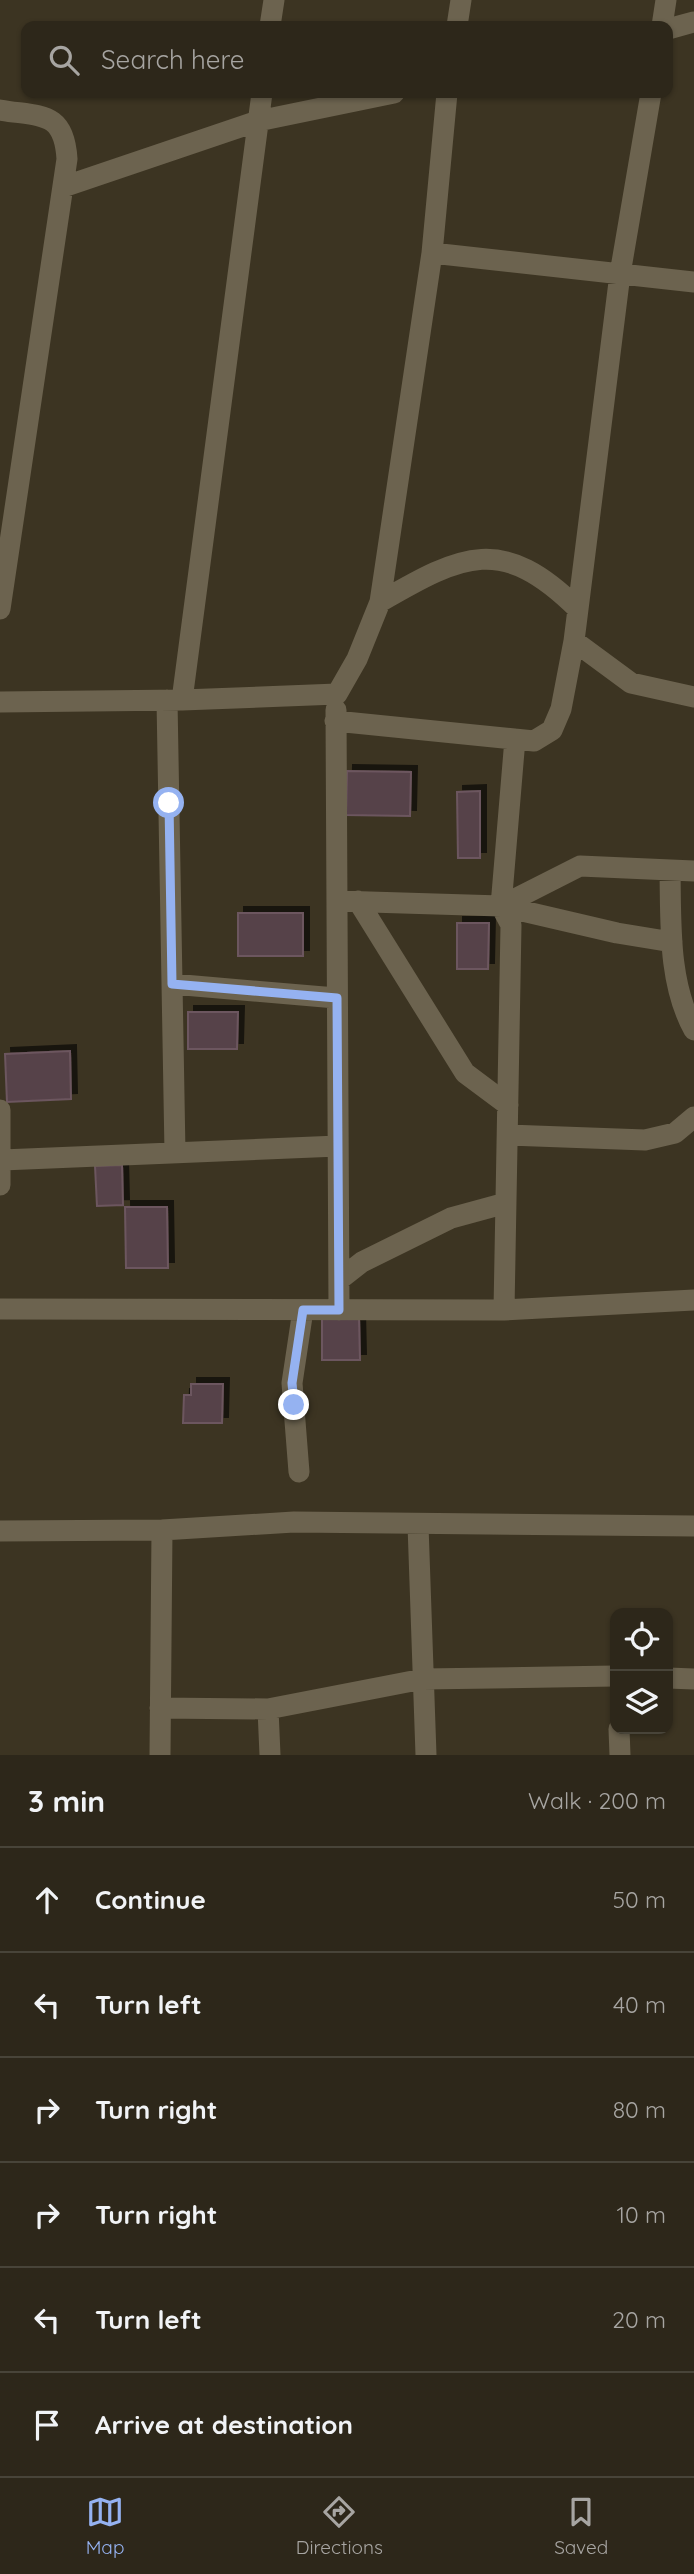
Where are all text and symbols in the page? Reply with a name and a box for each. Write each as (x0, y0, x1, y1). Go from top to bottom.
search box (21, 21, 673, 98)
icon: search (45, 41, 83, 79)
text: Search here (101, 43, 245, 76)
route start (153, 787, 184, 818)
route end (278, 1389, 309, 1420)
map controls (610, 1608, 673, 1734)
button: locate (610, 1608, 673, 1671)
button: layers (610, 1671, 673, 1734)
text: 3 min (28, 1782, 105, 1820)
text: Walk · 200 m (528, 1786, 666, 1815)
icon: ahead (28, 1881, 66, 1919)
text: Continue (95, 1883, 206, 1916)
text: 50 m (613, 1885, 666, 1914)
icon: left (28, 1986, 66, 2024)
text: Turn left (95, 1988, 202, 2021)
text: 40 m (613, 1990, 666, 2019)
icon: right (28, 2091, 66, 2129)
text: Turn right (95, 2093, 217, 2126)
text: 80 m (613, 2095, 666, 2124)
icon: right (28, 2196, 66, 2234)
text: Turn right (95, 2198, 217, 2231)
text: 10 m (617, 2200, 666, 2229)
icon: left (28, 2301, 66, 2339)
text: Turn left (95, 2303, 202, 2336)
text: 20 m (612, 2305, 666, 2334)
icon: arrive (28, 2406, 66, 2444)
text: Arrive at destination (95, 2408, 353, 2441)
tab: Map (86, 2493, 124, 2559)
tab: Directions (296, 2493, 383, 2559)
tab: Saved (554, 2493, 608, 2559)

